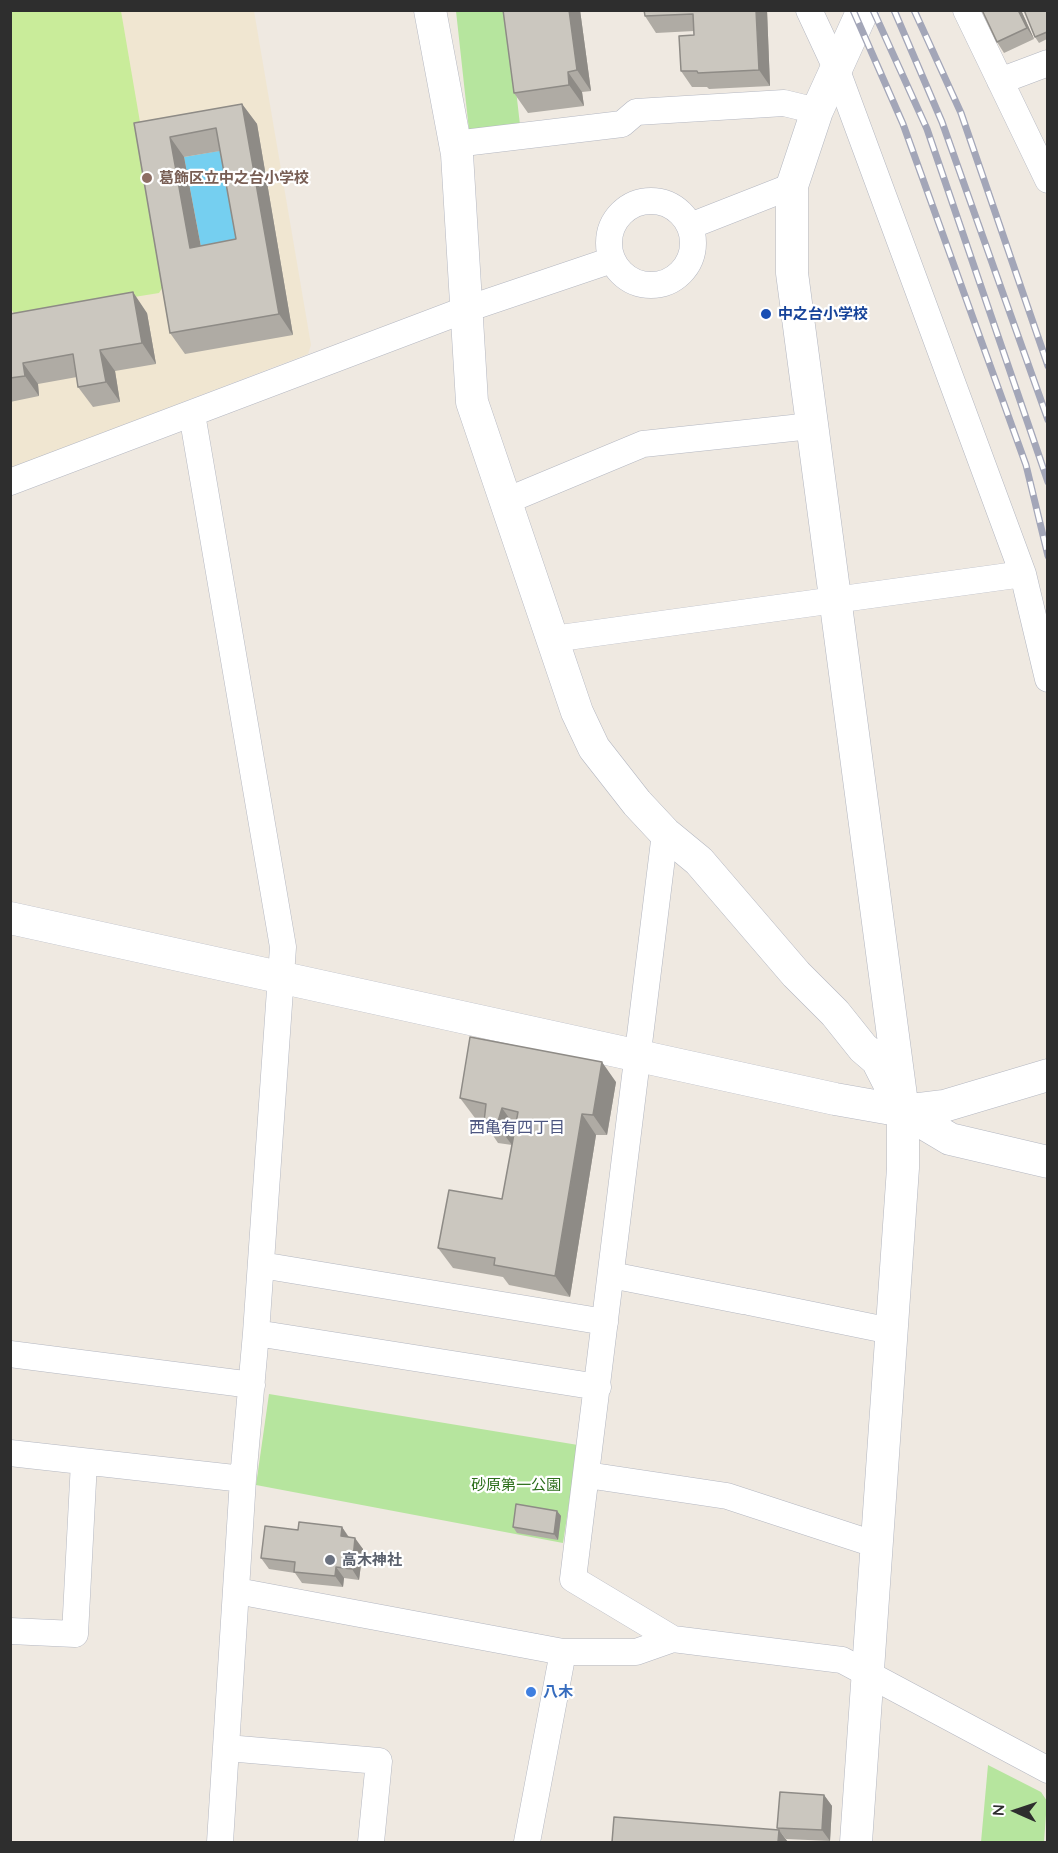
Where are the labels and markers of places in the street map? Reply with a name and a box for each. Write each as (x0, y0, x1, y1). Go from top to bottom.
place label: 葛飾区立中之台小学校 (159, 169, 309, 187)
marker: 葛飾区立中之台小学校 (140, 171, 154, 185)
place label: 中之台小学校 (778, 305, 868, 323)
marker: 中之台小学校 (759, 307, 773, 321)
place label: 高木神社 (342, 1551, 402, 1569)
marker: 高木神社 (323, 1553, 337, 1567)
place label: 八木 (543, 1683, 573, 1701)
marker: 八木 (524, 1685, 538, 1699)

